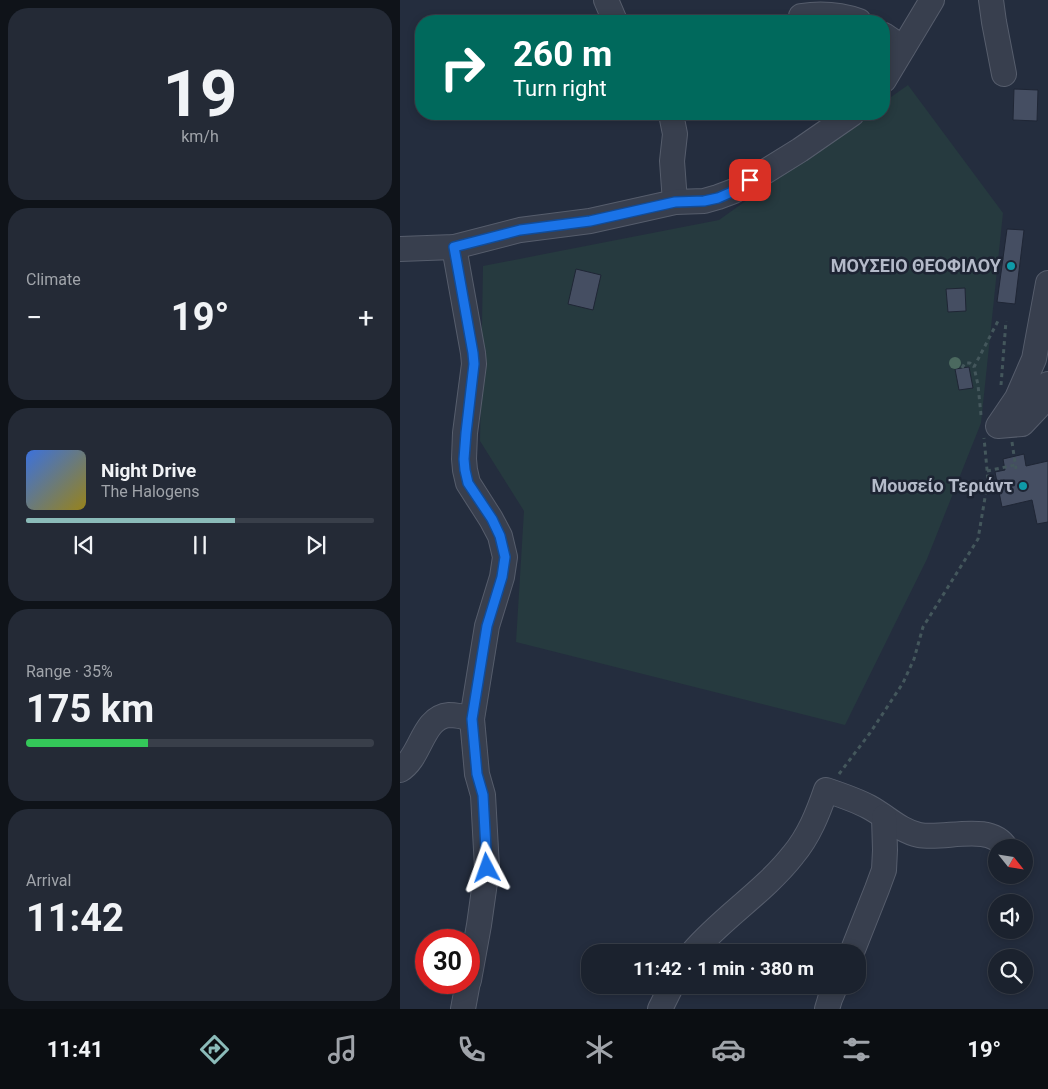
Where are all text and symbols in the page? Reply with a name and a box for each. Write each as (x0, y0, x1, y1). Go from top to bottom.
text: 260 m (513, 34, 612, 75)
icon: right (430, 35, 495, 100)
text: 19 (163, 56, 237, 132)
text: Turn right (513, 76, 607, 101)
text: km/h (181, 127, 219, 146)
pin (729, 159, 771, 201)
icon: arrive (736, 166, 764, 194)
place label: ΜΟΥΣΕΙΟ ΘΕΟΦΙΛΟΥ (831, 255, 1002, 276)
marker: ΜΟΥΣΕΙΟ ΘΕΟΦΙΛΟΥ (1005, 260, 1017, 272)
text: Climate (26, 270, 81, 289)
text: 19° (171, 295, 229, 339)
text: − (26, 301, 42, 334)
text: + (358, 301, 374, 334)
text: Night Drive (101, 459, 196, 482)
place label: Μουσείο Τεριάντ (871, 475, 1013, 496)
marker: Μουσείο Τεριάντ (1017, 480, 1029, 492)
text: The Halogens (101, 482, 200, 501)
icon: previous (70, 531, 98, 559)
icon: pause (186, 531, 214, 559)
icon: next (302, 531, 330, 559)
text: Range · 35% (26, 662, 113, 681)
text: 175 km (26, 687, 154, 731)
north arrow (988, 839, 1032, 884)
map controls (988, 839, 1033, 994)
position arrow (460, 841, 512, 893)
text: Arrival (26, 871, 71, 890)
button: sound (988, 894, 1033, 939)
text: 11:42 (26, 896, 124, 940)
speed limit sign: 30 (415, 929, 480, 994)
button: search (988, 949, 1033, 994)
text: 11:42 · 1 min · 380 m (633, 957, 814, 980)
icon: directions (197, 1032, 232, 1067)
icon: music (325, 1032, 360, 1067)
icon: phone (454, 1032, 489, 1067)
icon: climate (582, 1032, 617, 1067)
icon: car (711, 1032, 746, 1067)
icon: filters (839, 1032, 874, 1067)
text: 11:41 (47, 1037, 103, 1062)
text: 19° (967, 1037, 1001, 1062)

